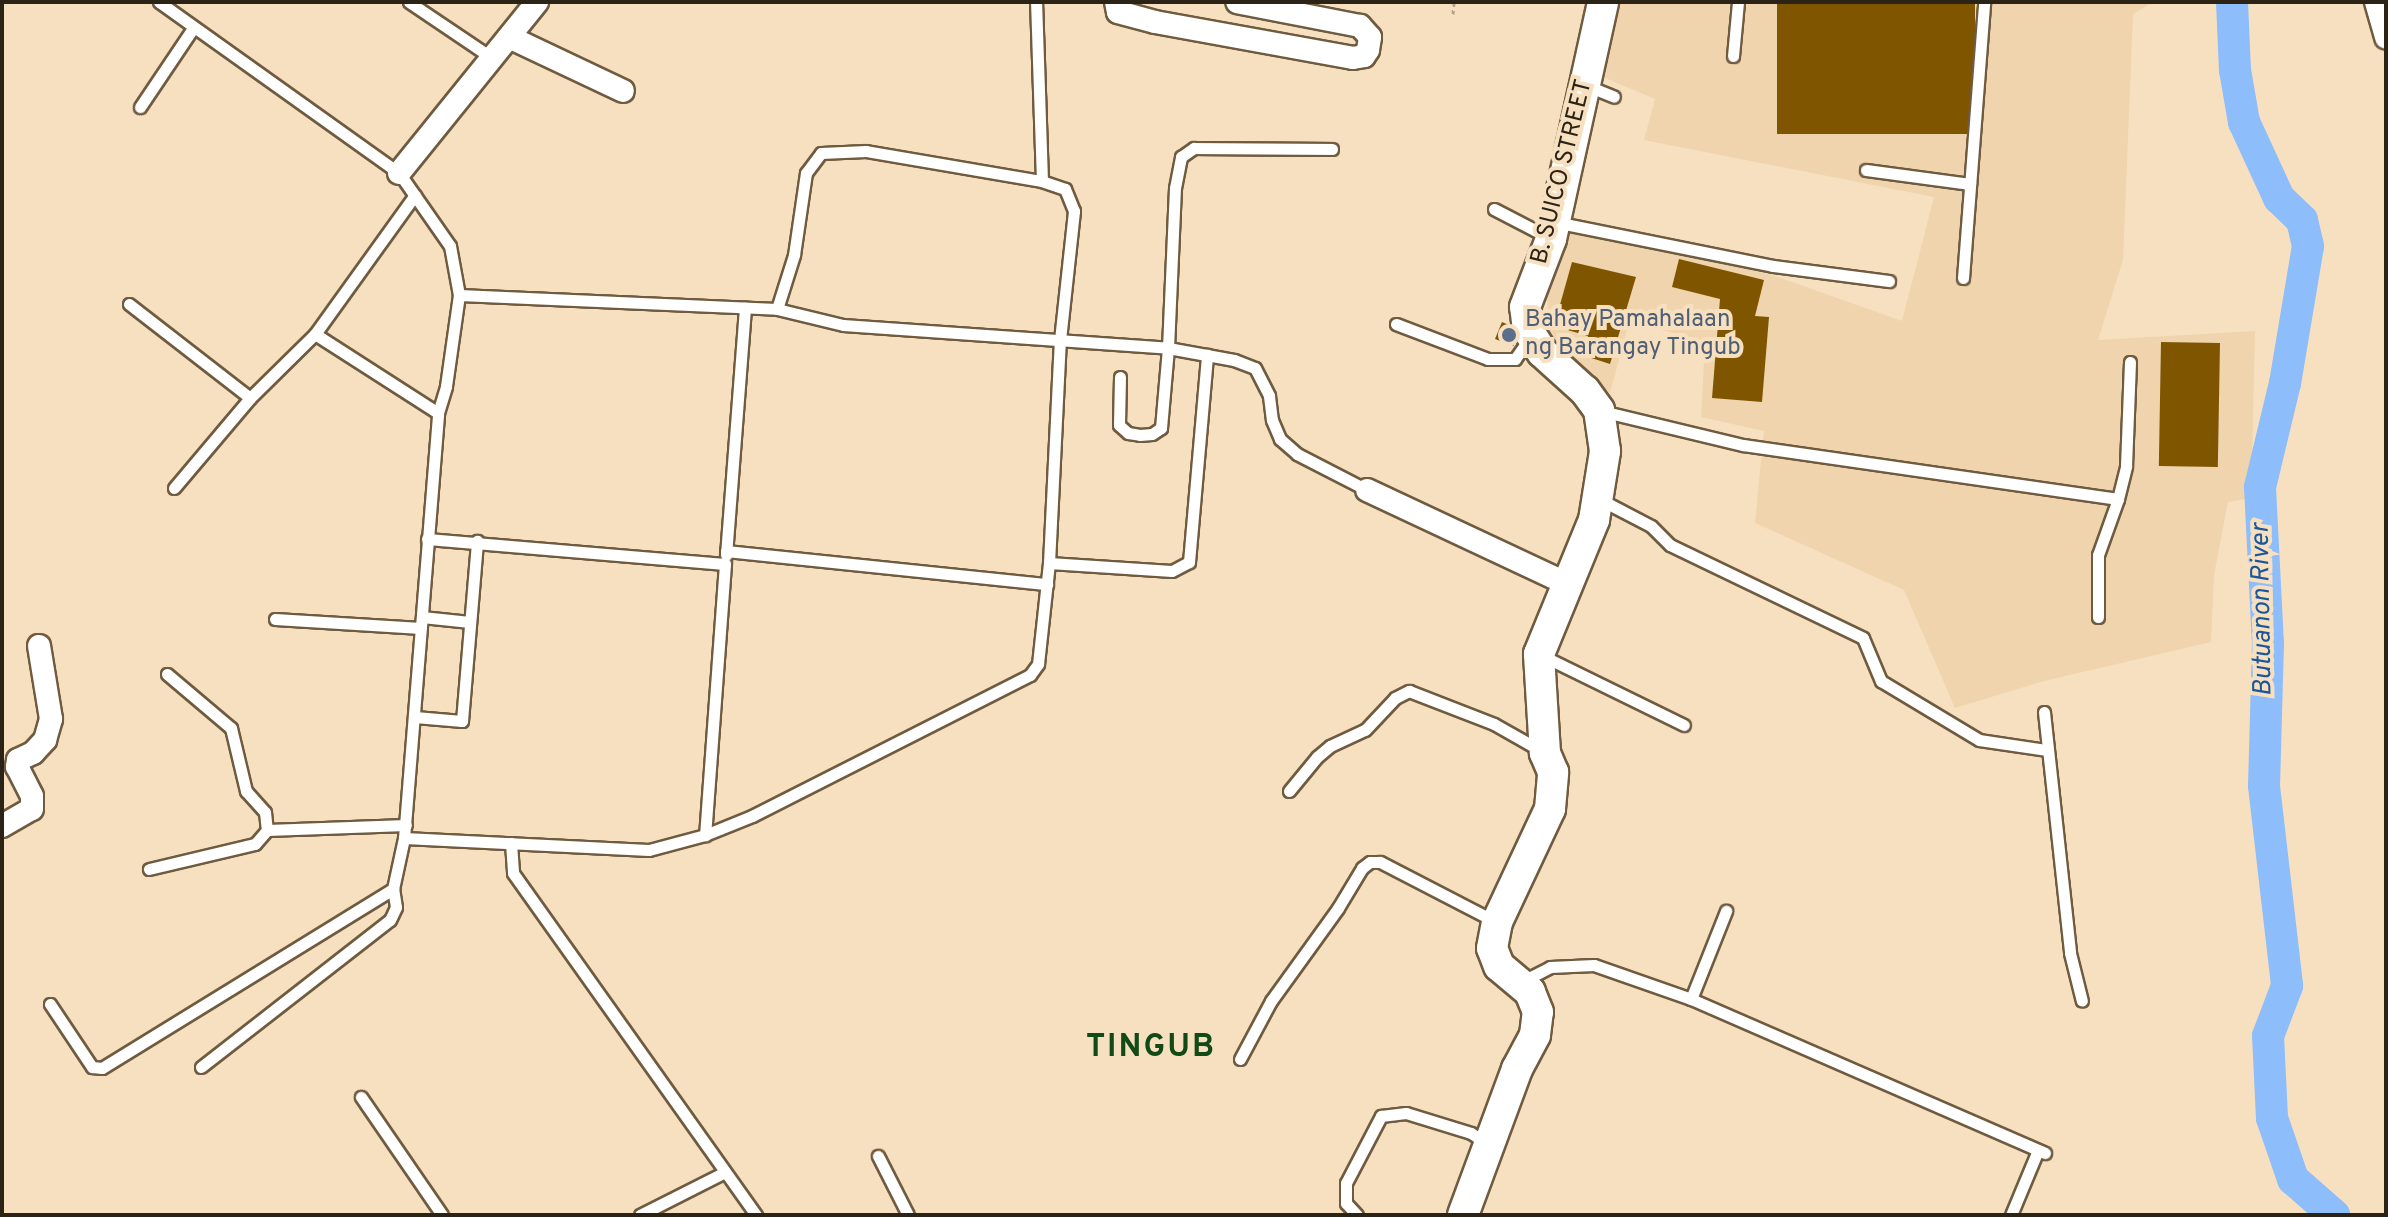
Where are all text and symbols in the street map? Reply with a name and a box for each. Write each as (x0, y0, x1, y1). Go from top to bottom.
street label: B. SUICO STREET (1526, 77, 1600, 267)
place label: Bahay Pamahalaan ng Barangay Tingub (1525, 307, 1742, 363)
marker: Bahay Pamahalaan ng Barangay Tingub (1500, 326, 1518, 344)
water label: Butuanon River (2246, 523, 2280, 697)
district label: TINGUB (1086, 1029, 1216, 1067)

